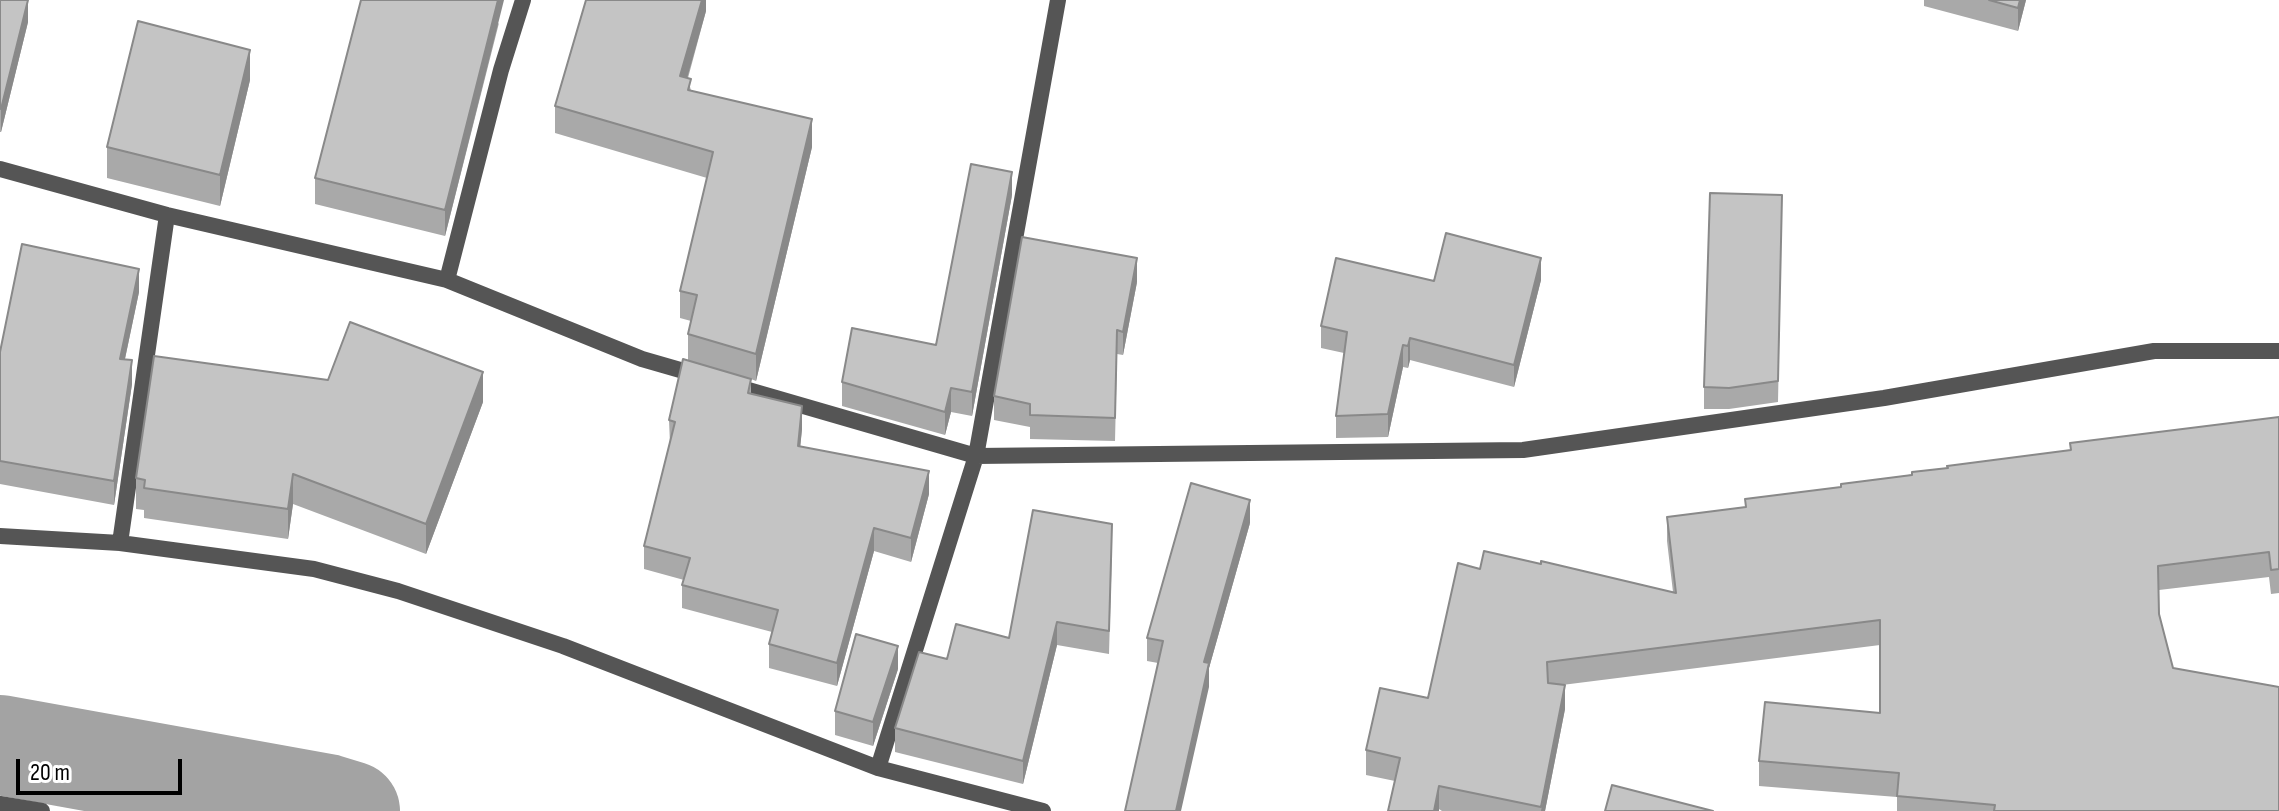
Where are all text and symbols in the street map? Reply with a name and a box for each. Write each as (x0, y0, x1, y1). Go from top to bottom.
scale bar (20, 743, 186, 793)
text: 20 m (30, 758, 70, 787)

